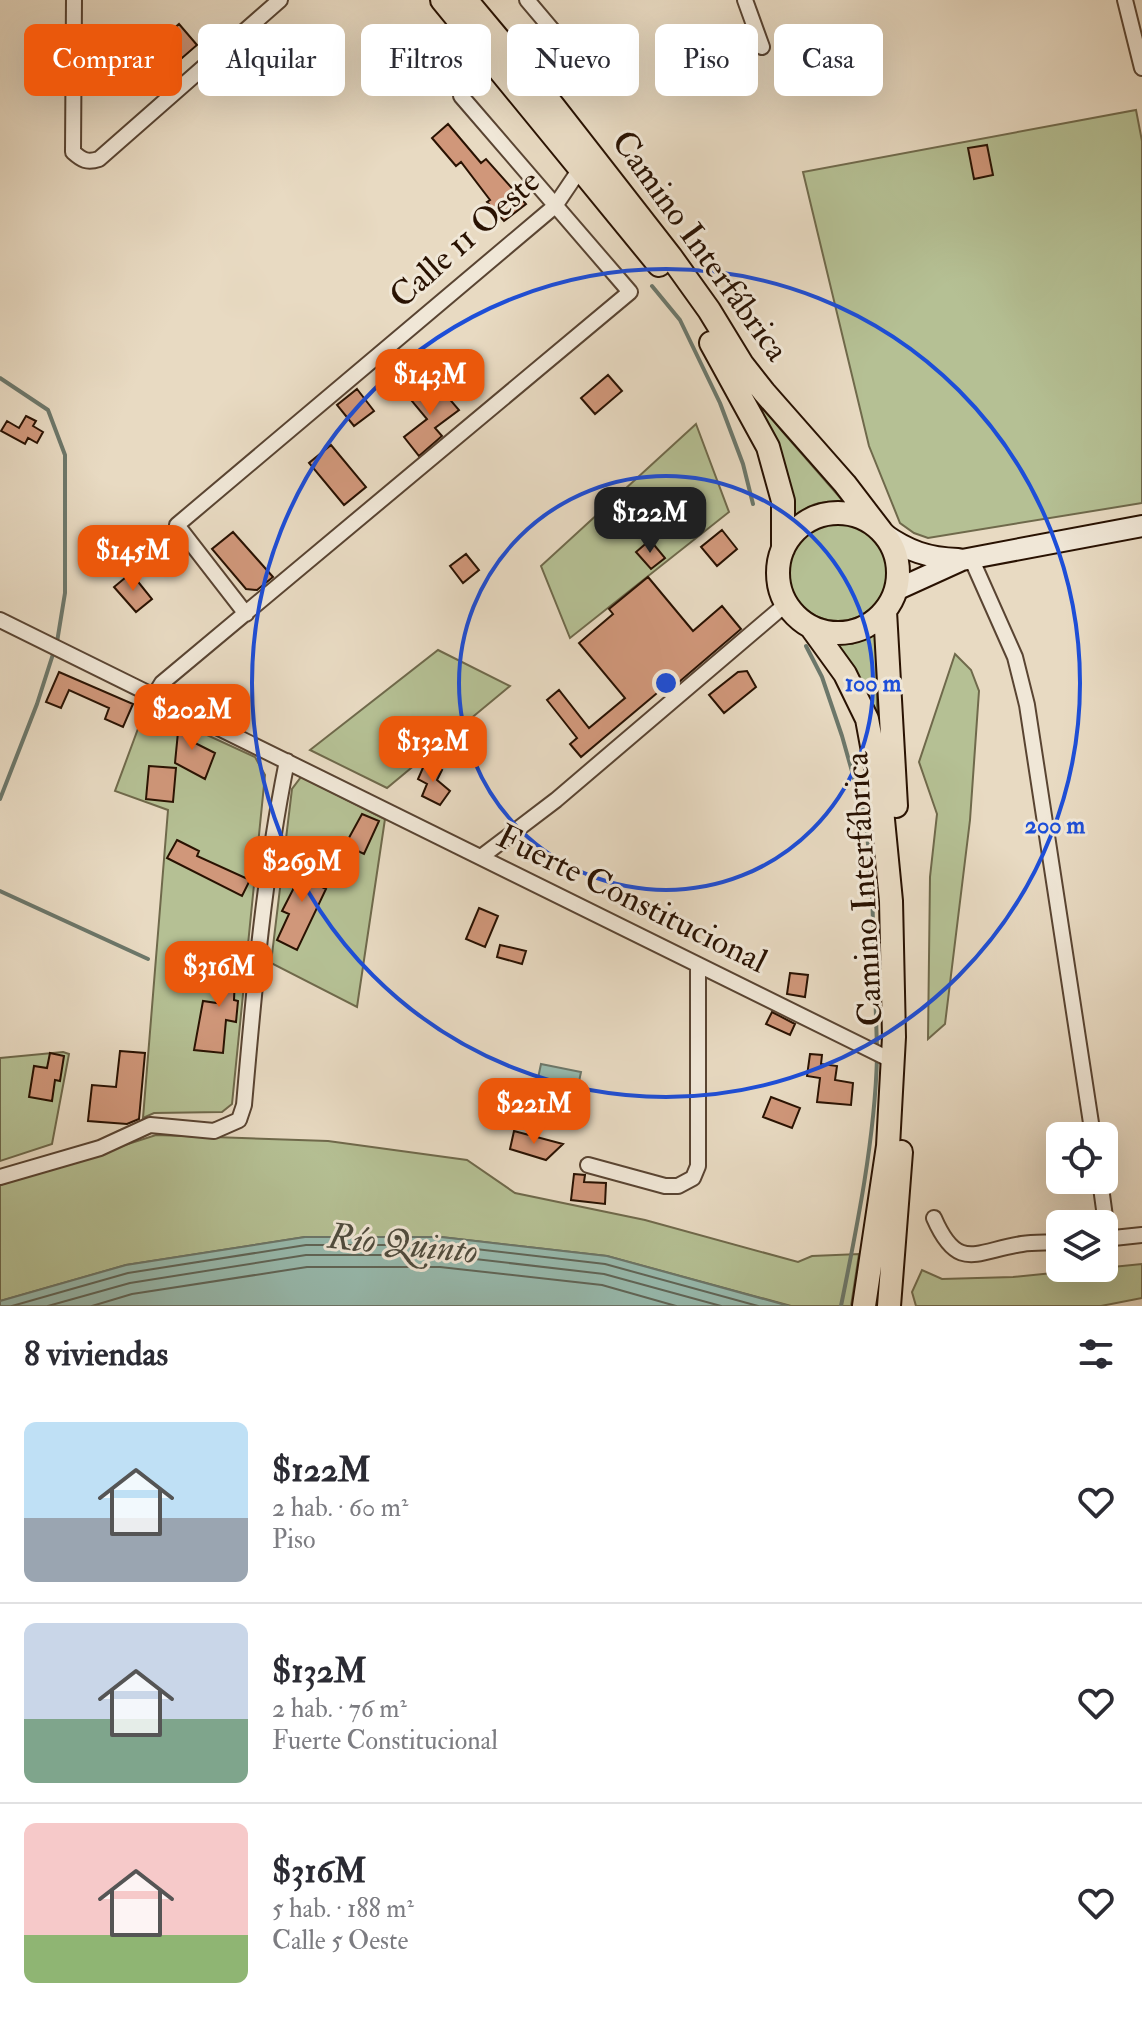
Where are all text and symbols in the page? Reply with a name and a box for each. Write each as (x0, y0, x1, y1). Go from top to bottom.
chip: Comprar (24, 24, 182, 96)
chip: Alquilar (198, 24, 345, 96)
chip: Filtros (361, 24, 491, 96)
chip: Nuevo (507, 24, 639, 96)
chip: Piso (655, 24, 758, 96)
chip: Casa (774, 24, 883, 96)
street label: Camino Interfábrica (602, 122, 799, 371)
street label: Calle 11 Oeste (381, 160, 549, 318)
pin: $143M (374, 349, 486, 417)
text: $143M (393, 359, 467, 391)
pin: $122M (594, 487, 706, 555)
text: $122M (612, 497, 688, 529)
pin: $145M (77, 525, 189, 593)
text: $145M (96, 535, 170, 567)
text: 100 m (845, 668, 902, 699)
centre of rings (652, 669, 680, 697)
pin: $202M (136, 684, 248, 752)
text: $202M (152, 694, 232, 726)
pin: $132M (377, 716, 489, 784)
text: $132M (397, 726, 469, 758)
street label: Camino Interfábrica (835, 750, 893, 1027)
text: 200 m (1025, 810, 1086, 841)
street label: Fuerte Constitucional (490, 815, 774, 983)
pin: $269M (246, 836, 358, 904)
text: $269M (262, 846, 342, 878)
pin: $316M (163, 941, 275, 1009)
text: $316M (183, 951, 255, 983)
pin: $221M (478, 1078, 590, 1146)
text: $221M (496, 1088, 572, 1120)
map controls (1046, 1122, 1118, 1282)
button: locate (1046, 1122, 1118, 1194)
button: layers (1046, 1210, 1118, 1282)
water label: Río Quinto (325, 1214, 480, 1275)
icon: filters (1074, 1332, 1118, 1376)
text: 8 viviendas (24, 1333, 168, 1376)
text: $122M (272, 1449, 371, 1492)
icon: home (88, 1454, 184, 1550)
icon: heart (1074, 1480, 1118, 1524)
text: 2 hab. · 60 m² (272, 1492, 408, 1524)
text: Piso (272, 1524, 315, 1556)
text: $132M (272, 1650, 367, 1693)
icon: home (88, 1655, 184, 1751)
icon: heart (1074, 1681, 1118, 1725)
text: 2 hab. · 76 m² (272, 1693, 407, 1725)
text: Fuerte Constitucional (272, 1725, 498, 1757)
text: $316M (272, 1850, 366, 1893)
icon: home (88, 1855, 184, 1951)
icon: heart (1074, 1881, 1118, 1925)
text: 5 hab. · 188 m² (272, 1893, 414, 1925)
text: Calle 5 Oeste (272, 1925, 408, 1957)

